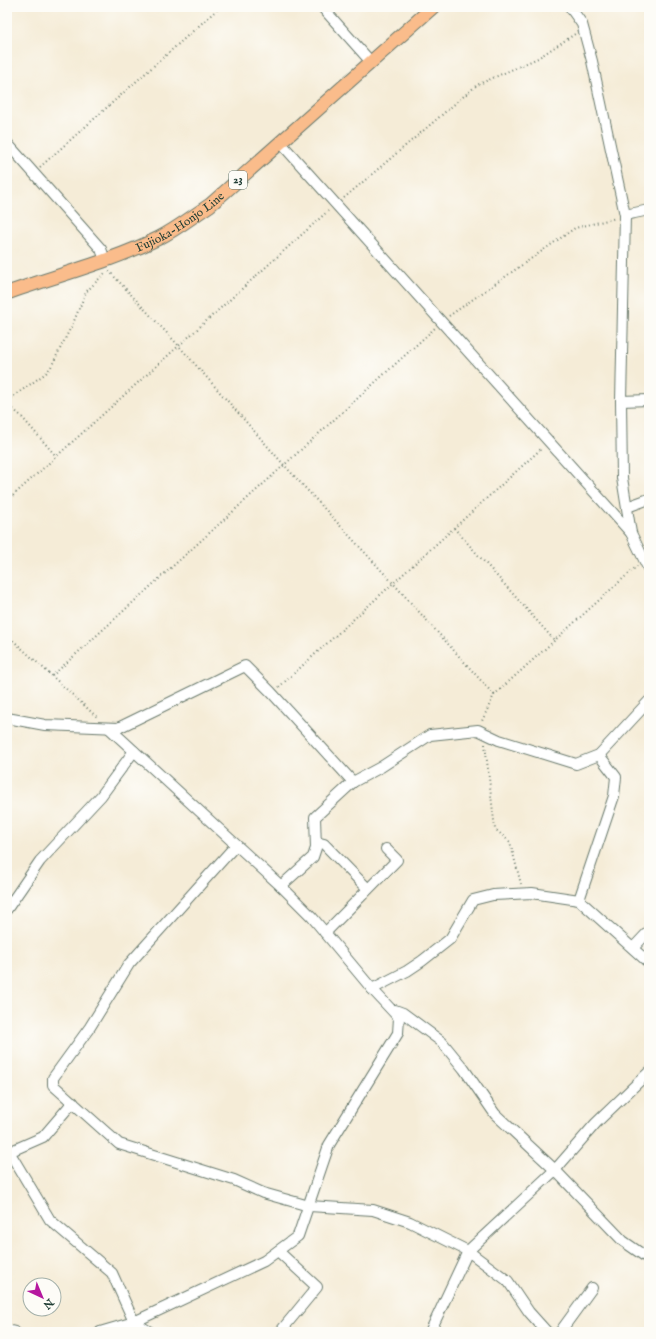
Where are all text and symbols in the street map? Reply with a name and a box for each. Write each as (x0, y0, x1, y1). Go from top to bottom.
road number: 23 (229, 171, 247, 189)
street label: Fujioka-Honjo Line (134, 188, 228, 255)
north arrow (22, 1277, 62, 1317)
text: N (40, 1294, 57, 1312)

